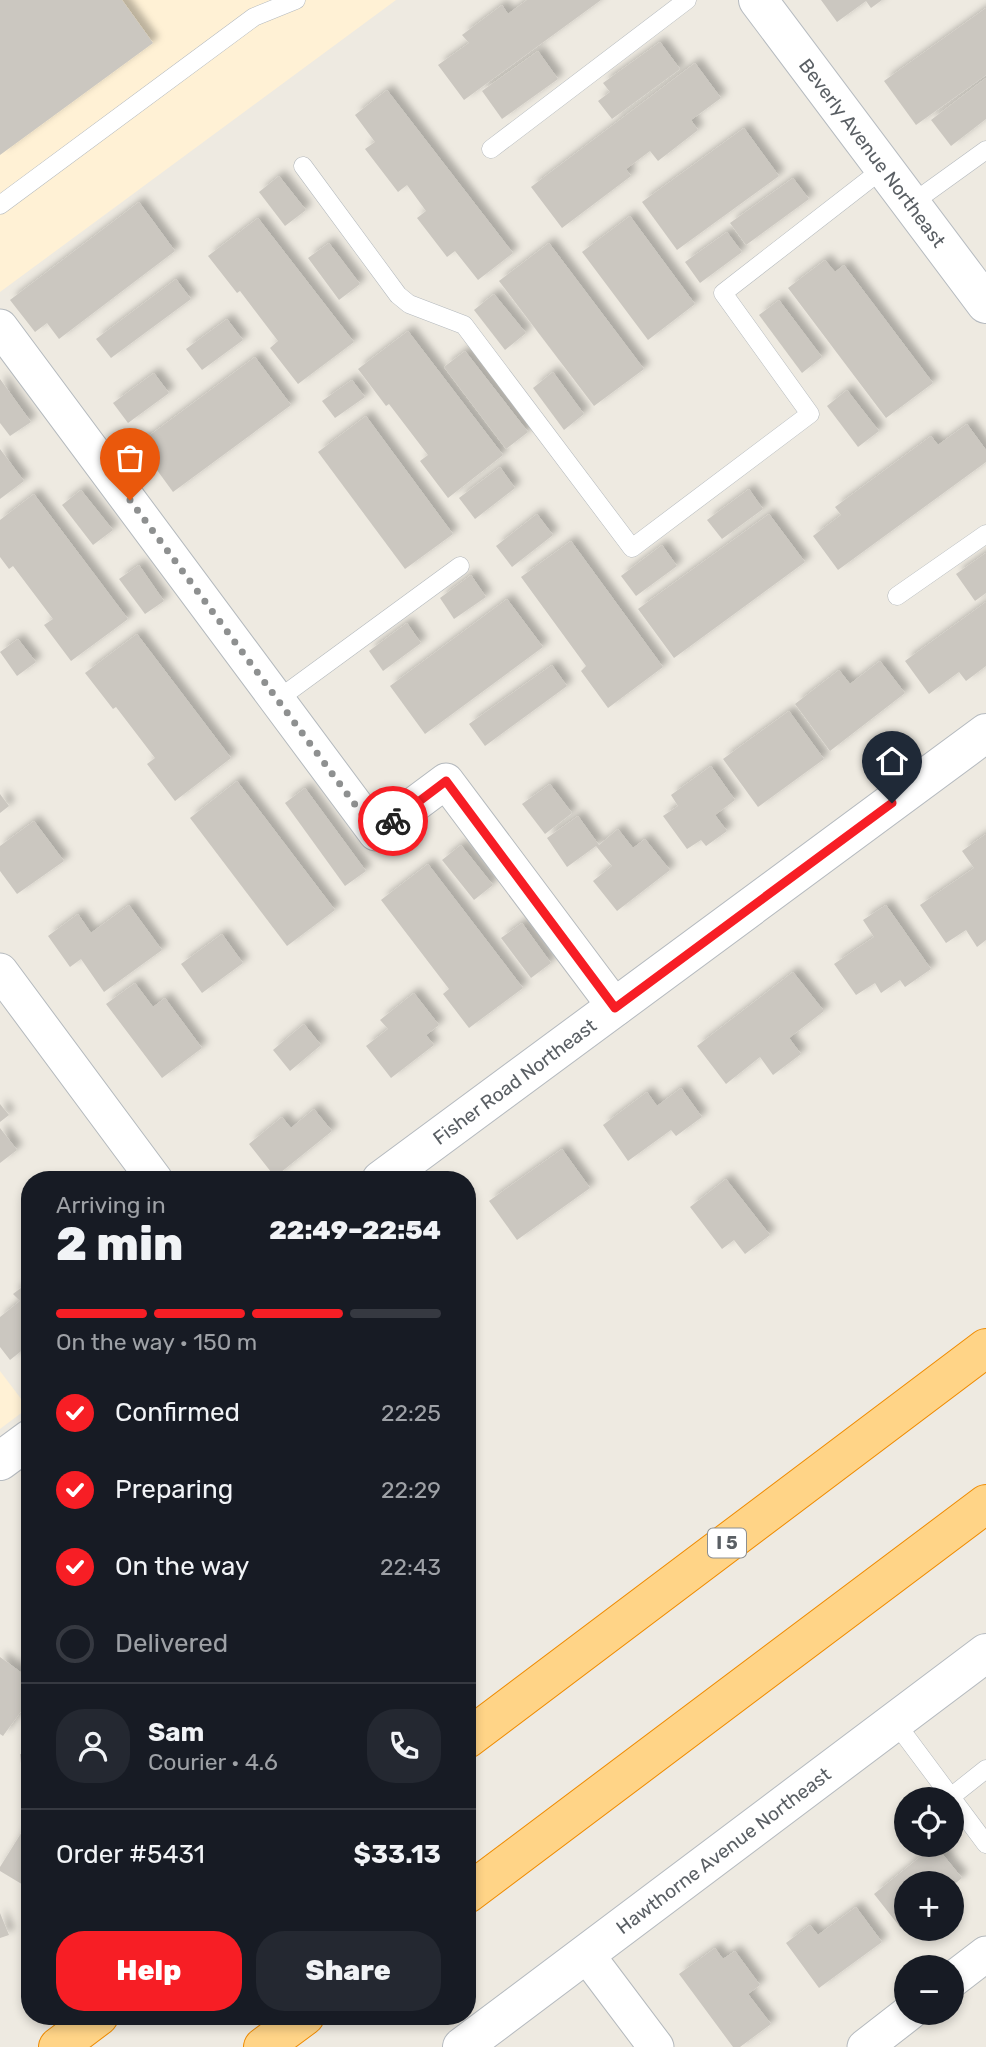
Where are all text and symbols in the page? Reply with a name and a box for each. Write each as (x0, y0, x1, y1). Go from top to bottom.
street label: Beverly Avenue Northeast (794, 54, 951, 252)
pin (100, 428, 160, 500)
icon: bag (111, 439, 149, 477)
pin (862, 731, 922, 803)
icon: home (873, 742, 911, 780)
courier (358, 786, 428, 856)
icon: bike (374, 802, 412, 840)
street label: Fisher Road Northeast (428, 1013, 601, 1149)
text: Arriving in (56, 1191, 166, 1219)
text: 22:49–22:54 (269, 1215, 441, 1246)
text: 2 min (56, 1217, 183, 1272)
text: On the way · 150 m (56, 1328, 257, 1356)
icon: check (56, 1394, 94, 1432)
text: Confirmed (115, 1397, 240, 1428)
text: 22:25 (381, 1399, 441, 1427)
icon: check (56, 1471, 94, 1509)
text: Preparing (115, 1474, 233, 1505)
text: 22:29 (381, 1476, 441, 1504)
road number: I 5 (708, 1528, 746, 1558)
icon: check (56, 1548, 94, 1586)
text: On the way (115, 1551, 249, 1582)
text: 22:43 (380, 1553, 441, 1581)
text: Delivered (115, 1628, 228, 1659)
button: person (56, 1709, 130, 1783)
button: phone (367, 1709, 441, 1783)
text: Sam (148, 1717, 204, 1748)
text: Courier · 4.6 (148, 1748, 278, 1776)
street label: Hawthorne Avenue Northeast (611, 1762, 836, 1939)
map controls (894, 1787, 964, 2025)
button: locate (894, 1787, 964, 1857)
text: Order #5431 (56, 1839, 205, 1870)
text: $33.13 (354, 1839, 441, 1870)
button: + (894, 1871, 964, 1941)
button: Help (56, 1931, 242, 2011)
button: Share (256, 1931, 441, 2011)
button: − (894, 1955, 964, 2025)

